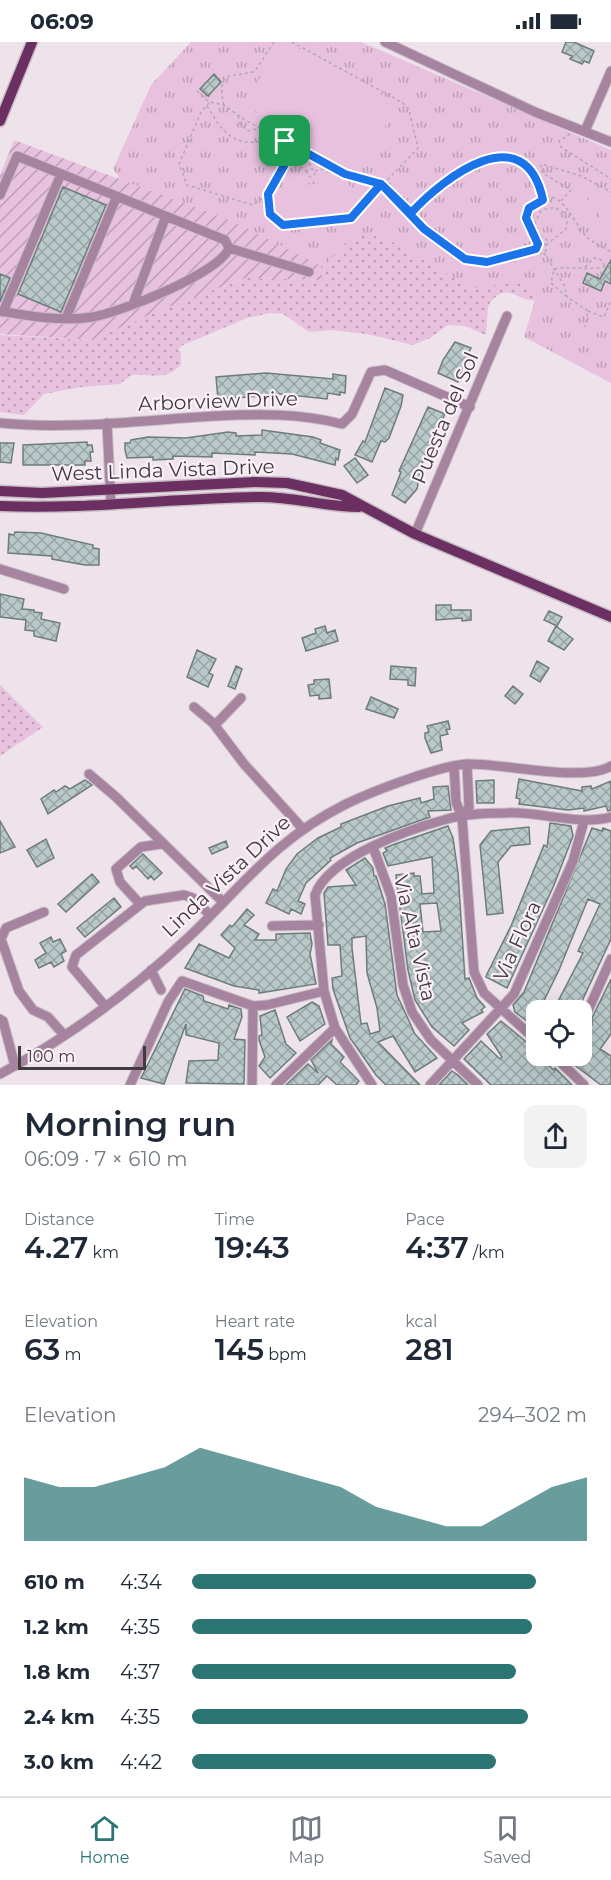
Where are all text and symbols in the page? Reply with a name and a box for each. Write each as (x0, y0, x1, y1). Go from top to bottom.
text: 06:09 (30, 8, 94, 35)
pin (259, 115, 310, 166)
icon: arrive (268, 124, 301, 157)
street label: Puesta del Sol (406, 348, 484, 488)
street label: Arborview Drive (138, 386, 298, 416)
street label: West Linda Vista Drive (51, 454, 275, 486)
street label: Linda Vista Drive (157, 810, 295, 942)
street label: Via Alta Vista (389, 873, 441, 1003)
street label: Via Flora (488, 897, 546, 985)
map controls (526, 1000, 592, 1066)
button: locate (526, 1000, 592, 1066)
scale bar (18, 1043, 146, 1070)
text: 100 m (27, 1047, 75, 1066)
text: Morning run (24, 1104, 236, 1144)
button: share (524, 1105, 587, 1168)
text: 06:09 · 7 × 610 m (24, 1147, 187, 1171)
text: Distance (24, 1210, 94, 1229)
text: Time (215, 1210, 255, 1229)
text: Pace (405, 1210, 445, 1229)
text: 4.27 (24, 1229, 88, 1266)
text: 19:43 (215, 1229, 290, 1266)
text: 4:37 (405, 1229, 469, 1266)
text: km (88, 1243, 119, 1262)
text: /km (469, 1243, 505, 1262)
text: Elevation (24, 1312, 98, 1331)
text: Heart rate (215, 1312, 295, 1331)
text: kcal (405, 1312, 437, 1331)
text: 63 (24, 1331, 60, 1368)
text: 145 (215, 1331, 264, 1368)
text: 281 (405, 1331, 454, 1368)
text: m (60, 1345, 81, 1364)
text: bpm (264, 1345, 307, 1364)
text: Elevation (24, 1403, 116, 1427)
text: 294–302 m (478, 1403, 587, 1427)
text: 610 m (24, 1570, 85, 1594)
text: 4:34 (120, 1570, 162, 1594)
text: 1.2 km (24, 1615, 89, 1639)
text: 4:35 (120, 1615, 160, 1639)
text: 1.8 km (24, 1660, 90, 1684)
text: 4:37 (120, 1660, 160, 1684)
text: 2.4 km (24, 1705, 95, 1729)
text: 4:35 (120, 1705, 160, 1729)
text: 3.0 km (24, 1750, 94, 1774)
text: 4:42 (120, 1750, 162, 1774)
tab: Home (80, 1812, 129, 1867)
tab: Map (289, 1812, 324, 1867)
tab: Saved (483, 1812, 531, 1867)

